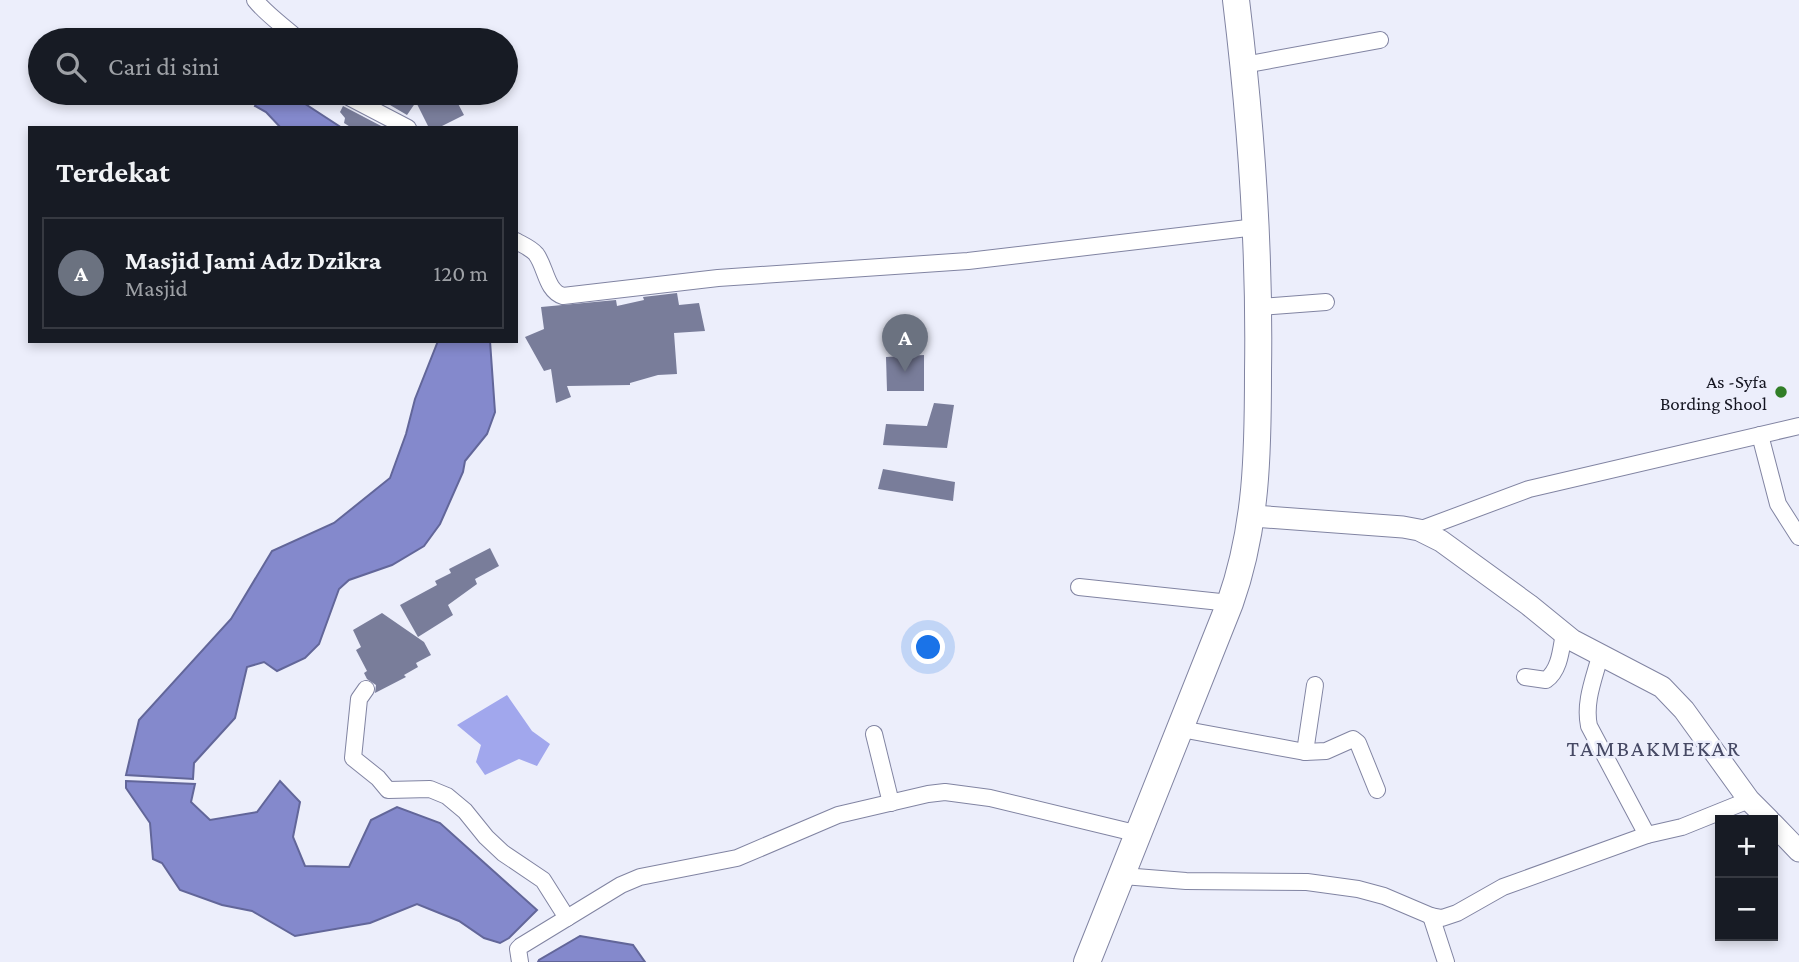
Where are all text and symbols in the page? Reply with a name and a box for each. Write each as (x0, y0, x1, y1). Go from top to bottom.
search box (28, 28, 518, 105)
icon: search (52, 48, 90, 86)
text: Cari di sini (108, 52, 219, 81)
text: Terdekat (56, 155, 170, 188)
text: Masjid Jami Adz Dzikra (125, 246, 381, 275)
text: A (74, 260, 88, 286)
text: 120 m (434, 260, 488, 286)
text: Masjid (125, 275, 188, 301)
pin: A (882, 314, 928, 372)
place label: As -Syfa Bording Shool (1660, 371, 1767, 414)
marker: As -Syfa Bording Shool (1773, 384, 1789, 400)
your location (911, 630, 945, 664)
district label: TAMBAKMEKAR (1567, 735, 1741, 761)
map controls (1715, 815, 1778, 941)
button: + (1715, 815, 1778, 878)
button: − (1715, 878, 1778, 941)

